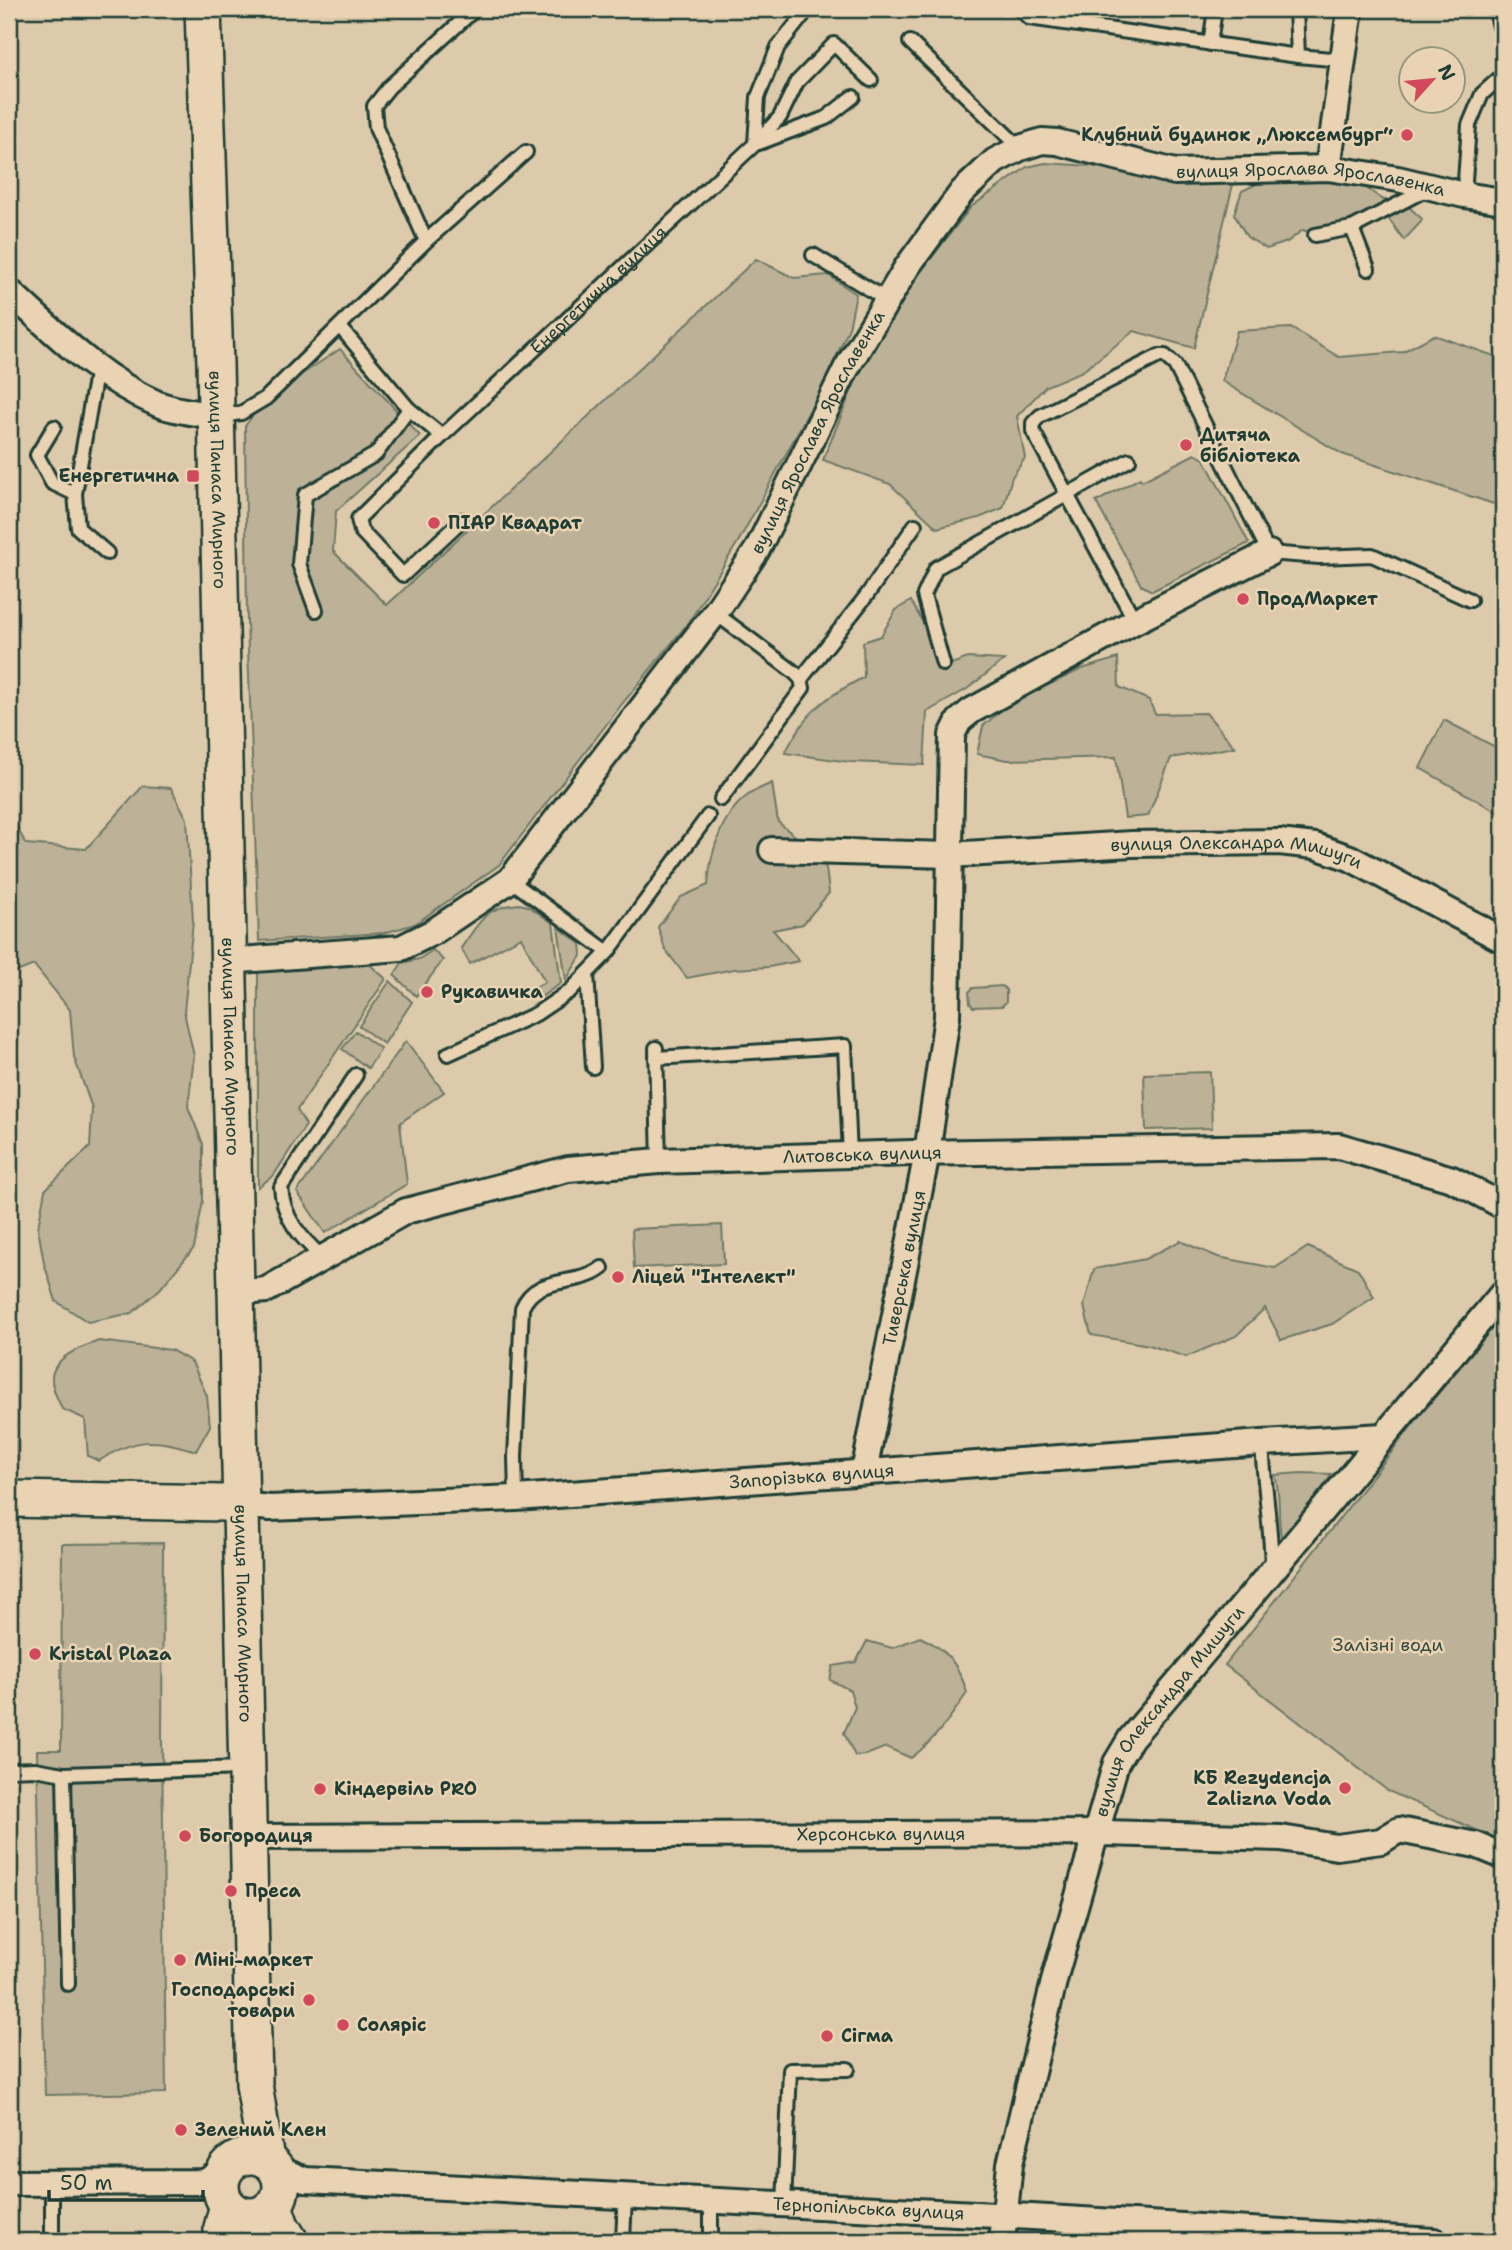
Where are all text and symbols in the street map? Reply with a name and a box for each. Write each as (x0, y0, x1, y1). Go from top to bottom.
north arrow (1396, 46, 1466, 116)
text: N (1432, 60, 1461, 85)
place label: Клубний будинок „Люксембург“ (1081, 123, 1393, 147)
marker: Клубний будинок „Люксембург“ (1399, 127, 1415, 143)
street label: вулиця Ярослава Ярославенка (1176, 156, 1448, 202)
street label: Енергетична вулиця (525, 220, 672, 360)
street label: вулиця Ярослава Ярославенка (745, 306, 890, 558)
street label: вулиця Панаса Мирного (203, 370, 232, 589)
place label: Дитяча бібліотека (1200, 423, 1301, 468)
marker: Дитяча бібліотека (1178, 437, 1194, 453)
place label: Енергетична (59, 464, 180, 488)
marker: Енергетична (185, 468, 201, 484)
place label: ПІАР Квадрат (448, 511, 582, 535)
marker: ПІАР Квадрат (426, 515, 442, 531)
place label: ПродМаркет (1257, 587, 1378, 611)
marker: ПродМаркет (1235, 591, 1251, 607)
street label: вулиця Олександра Мишуги (1110, 830, 1367, 875)
street label: вулиця Панаса Мирного (216, 937, 245, 1156)
place label: Рукавичка (441, 980, 543, 1004)
marker: Рукавичка (419, 984, 435, 1000)
street label: Литовська вулиця (782, 1141, 942, 1169)
street label: Тиверська вулиця (877, 1188, 931, 1348)
place label: Ліцей "Інтелект" (632, 1265, 796, 1289)
marker: Ліцей "Інтелект" (610, 1269, 626, 1285)
street label: Запорізька вулиця (728, 1458, 895, 1494)
street label: вулиця Панаса Мирного (229, 1504, 258, 1723)
street label: вулиця Олександра Мишуги (1089, 1600, 1250, 1820)
park label: Залізні води (1333, 1633, 1443, 1657)
place label: Kristal Plaza (49, 1642, 172, 1666)
marker: Kristal Plaza (27, 1646, 43, 1662)
place label: КБ Rezydencja Zalizna Voda (1193, 1766, 1332, 1811)
place label: Кіндервіль PRO (334, 1777, 477, 1801)
marker: КБ Rezydencja Zalizna Voda (1337, 1780, 1353, 1796)
marker: Кіндервіль PRO (312, 1781, 328, 1797)
street label: Херсонська вулиця (797, 1822, 965, 1846)
place label: Богородиця (199, 1824, 313, 1848)
marker: Богородиця (177, 1828, 193, 1844)
place label: Преса (245, 1879, 302, 1903)
marker: Преса (223, 1883, 239, 1899)
place label: Міні-маркет (194, 1948, 313, 1972)
marker: Міні-маркет (172, 1952, 188, 1968)
place label: Господарські товари (171, 1978, 296, 2023)
marker: Господарські товари (301, 1992, 317, 2008)
place label: Соляріс (357, 2013, 427, 2037)
marker: Соляріс (335, 2017, 351, 2033)
place label: Сігма (841, 2024, 894, 2048)
marker: Сігма (819, 2028, 835, 2044)
place label: Зелений Клен (195, 2118, 326, 2142)
marker: Зелений Клен (173, 2122, 189, 2138)
scale bar (49, 2159, 203, 2203)
text: 50 m (60, 2169, 113, 2197)
street label: Тернопільська вулиця (772, 2192, 965, 2225)

